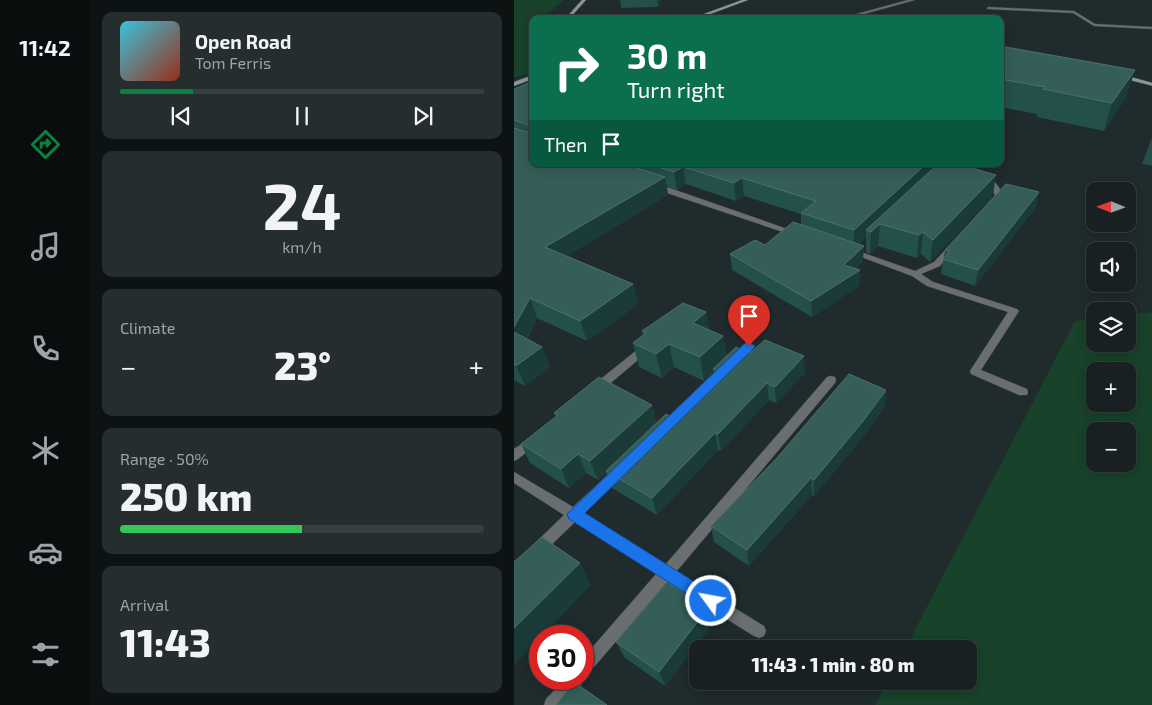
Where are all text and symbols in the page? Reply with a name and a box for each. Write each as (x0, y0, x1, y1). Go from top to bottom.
text: Open Road (195, 30, 291, 53)
text: 11:42 (19, 34, 71, 60)
text: 30 m (627, 34, 707, 76)
icon: right (544, 35, 609, 100)
text: Tom Ferris (195, 53, 271, 72)
text: Turn right (627, 76, 725, 102)
icon: previous (167, 102, 195, 130)
icon: pause (288, 102, 316, 130)
icon: next (409, 102, 437, 130)
icon: directions (28, 127, 63, 162)
icon: arrive (597, 130, 625, 158)
text: Then (544, 133, 587, 156)
text: 24 (262, 165, 342, 243)
north arrow (1086, 182, 1136, 232)
map controls (1086, 182, 1136, 472)
icon: music (28, 229, 63, 264)
text: km/h (282, 237, 322, 256)
button: sound (1086, 242, 1136, 292)
pin (728, 295, 770, 346)
icon: arrive (735, 302, 763, 330)
button: layers (1086, 302, 1136, 352)
text: Climate (120, 318, 175, 337)
icon: phone (28, 331, 63, 366)
text: 23° (274, 342, 331, 388)
text: − (120, 349, 136, 383)
text: + (469, 349, 484, 383)
button: + (1086, 362, 1136, 412)
button: − (1086, 422, 1136, 472)
icon: climate (28, 433, 63, 468)
text: Range · 50% (120, 449, 209, 468)
text: 250 km (120, 473, 252, 519)
icon: car (28, 535, 63, 570)
position arrow (684, 574, 736, 626)
text: Arrival (120, 595, 169, 614)
text: 11:43 (120, 619, 211, 665)
speed limit sign: 30 (529, 625, 594, 690)
icon: filters (28, 637, 63, 672)
text: 11:43 · 1 min · 80 m (751, 653, 915, 676)

